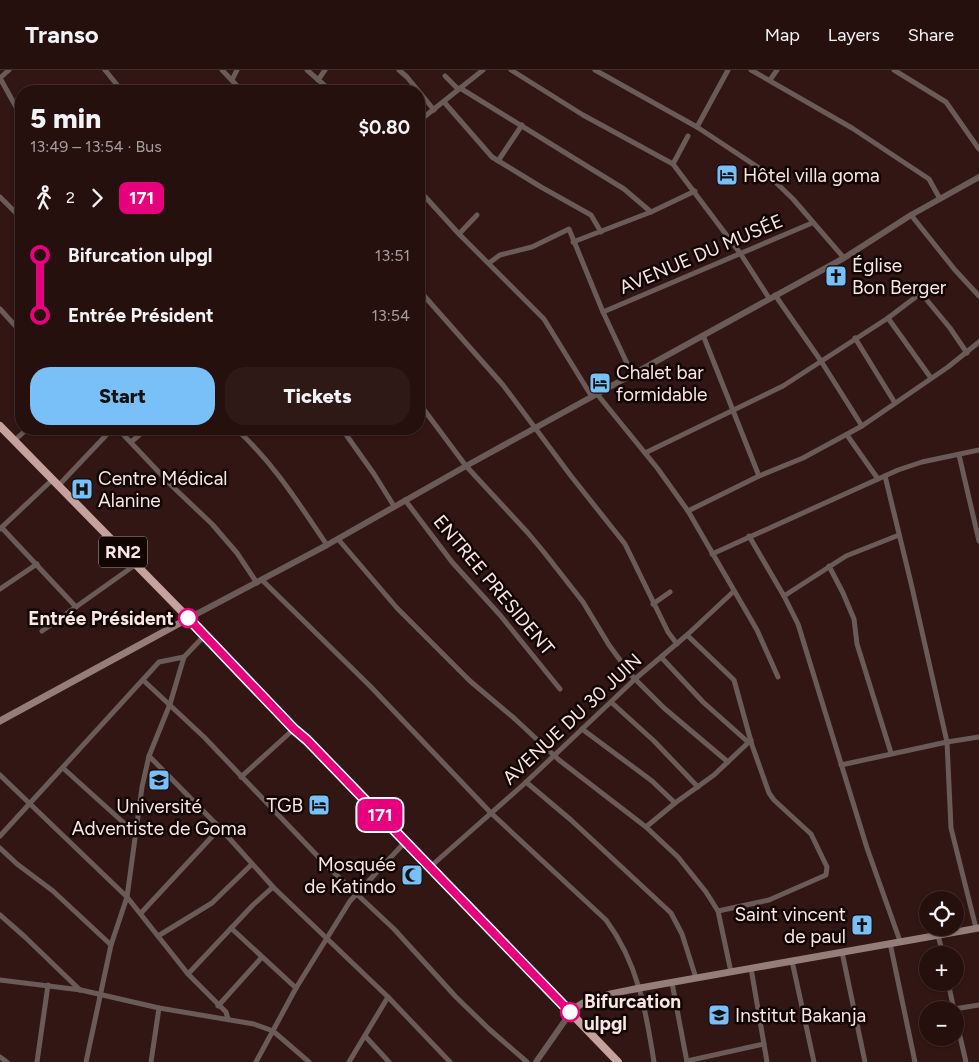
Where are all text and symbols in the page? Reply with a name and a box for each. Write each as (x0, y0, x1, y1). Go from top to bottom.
text: Transo (25, 20, 99, 49)
text: Map (765, 24, 800, 46)
text: Layers (828, 24, 880, 46)
text: Share (908, 24, 954, 46)
text: 5 min (30, 101, 101, 135)
text: $0.80 (359, 116, 410, 139)
text: 13:49 – 13:54 · Bus (30, 137, 162, 156)
hotel icon: Hôtel villa goma (715, 163, 739, 187)
place label: Hôtel villa goma (743, 164, 880, 187)
icon: walk (30, 184, 58, 212)
icon: forward (83, 184, 111, 212)
text: 171 (129, 187, 154, 209)
text: 2 (66, 188, 75, 207)
street label: AVENUE DU MUSÉE (616, 209, 786, 299)
text: Bifurcation ulpgl (68, 244, 213, 267)
text: 13:51 (375, 246, 410, 265)
place label: Église Bon Berger (852, 254, 947, 299)
church icon: Église Bon Berger (824, 264, 848, 288)
text: Entrée Président (68, 304, 214, 327)
text: 13:54 (372, 306, 410, 325)
place label: Chalet bar formidable (616, 361, 707, 406)
button: Start (30, 367, 215, 425)
button: Tickets (225, 367, 410, 425)
hotel icon: Chalet bar formidable (588, 371, 612, 395)
place label: Centre Médical Alanine (98, 467, 228, 512)
hospital icon: Centre Médical Alanine (70, 477, 94, 501)
street label: ENTREE PRESIDENT (429, 510, 560, 660)
road number: RN2 (99, 537, 147, 568)
place label: Entrée Président (28, 607, 174, 630)
marker: Entrée Président (178, 608, 198, 628)
street label: AVENUE DU 30 JUIN (498, 649, 646, 789)
school or university icon: Université Adventiste de Goma (147, 768, 171, 792)
hotel icon: TGB (307, 793, 331, 817)
place label: TGB (266, 794, 303, 817)
place label: Université Adventiste de Goma (72, 795, 246, 840)
line badge: 171 (351, 799, 409, 831)
text: 171 (367, 804, 393, 826)
place label: Mosquée de Katindo (304, 853, 396, 898)
mosque icon: Mosquée de Katindo (400, 863, 424, 887)
map controls (919, 891, 964, 1046)
button: locate (919, 891, 964, 936)
place label: Saint vincent de paul (734, 903, 846, 948)
church icon: Saint vincent de paul (850, 913, 874, 937)
button: + (919, 946, 964, 991)
place label: Bifurcation ulpgl (584, 990, 681, 1035)
button: − (919, 1001, 964, 1046)
marker: Bifurcation ulpgl (560, 1002, 580, 1022)
school or university icon: Institut Bakanja (707, 1003, 731, 1027)
place label: Institut Bakanja (735, 1004, 866, 1027)

